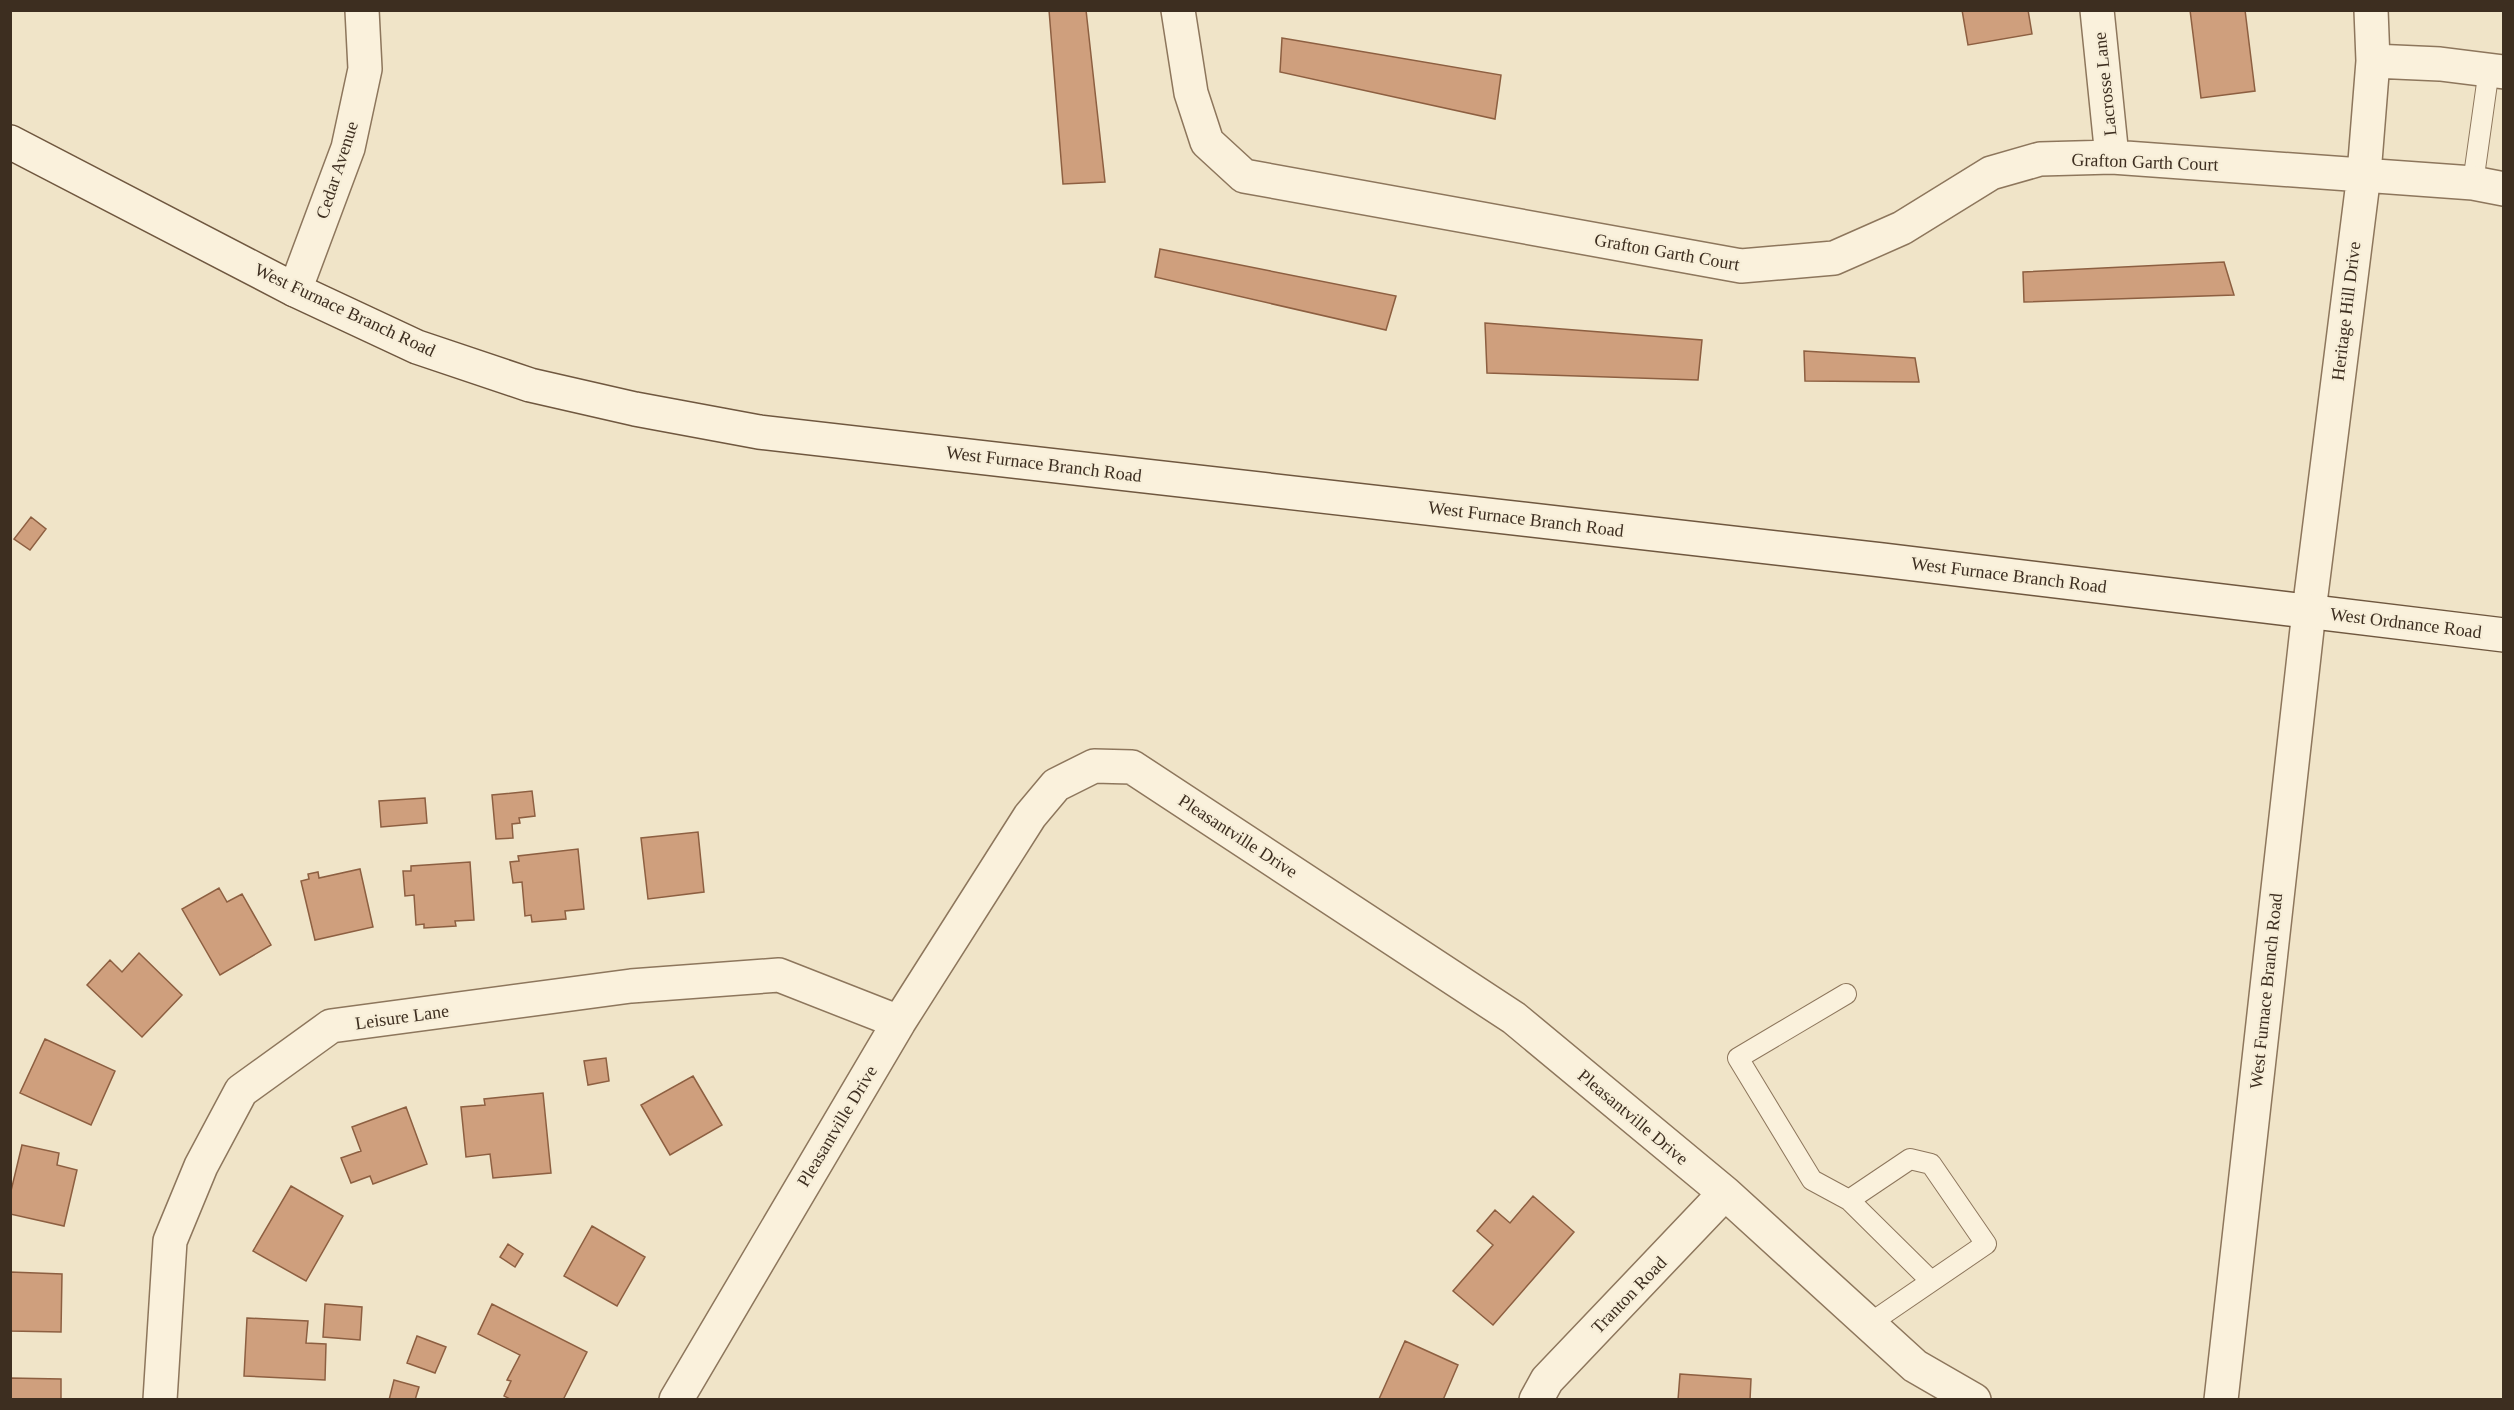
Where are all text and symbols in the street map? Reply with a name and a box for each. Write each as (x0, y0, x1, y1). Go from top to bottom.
street label: Lacrosse Lane (2090, 31, 2120, 137)
street label: Cedar Avenue (312, 119, 362, 221)
street label: Grafton Garth Court (2071, 149, 2219, 175)
street label: Grafton Garth Court (1593, 229, 1741, 275)
street label: Heritage Hill Drive (2328, 240, 2364, 382)
street label: West Furnace Branch Road (252, 259, 438, 361)
street label: West Furnace Branch Road (945, 442, 1143, 486)
street label: West Furnace Branch Road (1427, 497, 1625, 541)
street label: West Furnace Branch Road (1910, 553, 2108, 597)
street label: West Ordnance Road (2329, 604, 2483, 642)
street label: Pleasantville Drive (1175, 790, 1301, 882)
street label: West Furnace Branch Road (2246, 892, 2286, 1090)
street label: Leisure Lane (354, 1001, 450, 1033)
street label: Pleasantville Drive (793, 1062, 881, 1190)
street label: Pleasantville Drive (1574, 1065, 1692, 1169)
street label: Tranton Road (1587, 1253, 1671, 1337)

